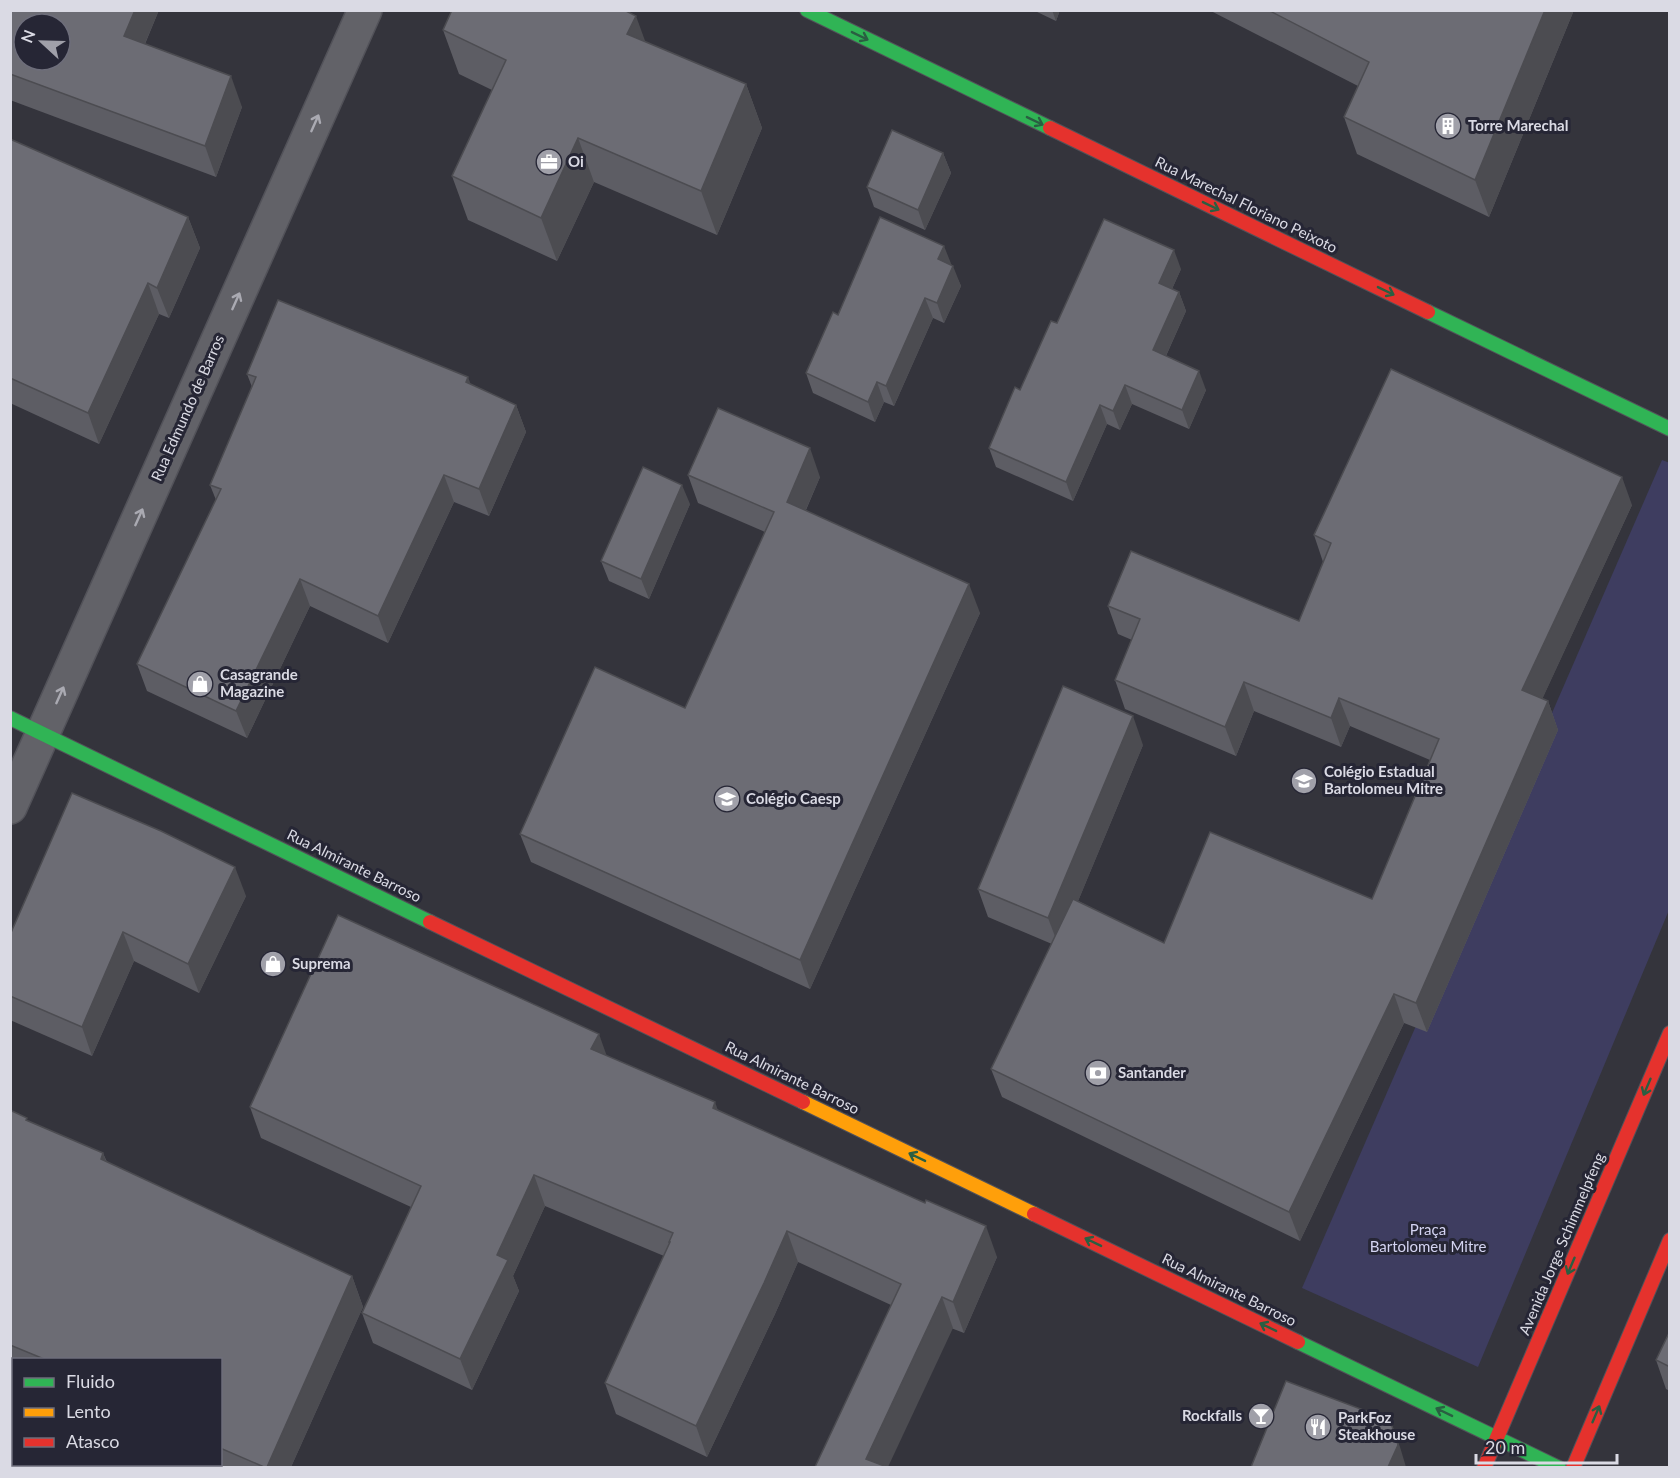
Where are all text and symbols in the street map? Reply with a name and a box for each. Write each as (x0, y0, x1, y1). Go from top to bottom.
north arrow (12, 12, 72, 72)
text: N (17, 27, 39, 45)
one-way arrow (850, 31, 868, 42)
building icon: Torre Marechal (1433, 111, 1463, 141)
one-way arrow (310, 114, 321, 132)
one-way arrow (1026, 116, 1044, 128)
place label: Torre Marechal (1468, 116, 1568, 134)
office icon: Oi (534, 147, 564, 177)
place label: Oi (568, 152, 584, 170)
street label: Rua Marechal Floriano Peixoto (1152, 152, 1340, 256)
one-way arrow (1201, 201, 1219, 213)
one-way arrow (1377, 286, 1395, 298)
one-way arrow (231, 292, 242, 310)
street label: Rua Edmundo de Barros (147, 332, 227, 483)
one-way arrow (134, 509, 145, 527)
place label: Casagrande Magazine (220, 665, 298, 700)
shop icon: Casagrande Magazine (185, 669, 215, 699)
one-way arrow (54, 687, 66, 705)
place label: Colégio Estadual Bartolomeu Mitre (1324, 762, 1443, 797)
school or university icon: Colégio Estadual Bartolomeu Mitre (1289, 766, 1319, 796)
school or university icon: Colégio Caesp (712, 784, 742, 814)
place label: Colégio Caesp (746, 789, 841, 807)
street label: Rua Almirante Barroso (284, 825, 425, 905)
shop icon: Suprema (258, 949, 288, 979)
place label: Suprema (292, 954, 351, 972)
street label: Rua Almirante Barroso (722, 1037, 863, 1117)
bank icon: Santander (1083, 1058, 1113, 1088)
place label: Santander (1118, 1063, 1186, 1081)
one-way arrow (1641, 1077, 1652, 1095)
street label: Avenida Jorge Schimmelpfeng (1514, 1150, 1608, 1337)
one-way arrow (909, 1151, 927, 1162)
park label: Praça Bartolomeu Mitre (1370, 1220, 1486, 1255)
one-way arrow (1084, 1236, 1102, 1247)
street label: Rua Almirante Barroso (1159, 1249, 1300, 1329)
one-way arrow (1565, 1256, 1576, 1275)
one-way arrow (1260, 1321, 1278, 1332)
legend (12, 1358, 222, 1466)
text: Fluido (66, 1370, 115, 1392)
text: Lento (66, 1400, 111, 1422)
bar icon: Rockfalls (1246, 1401, 1276, 1431)
one-way arrow (1591, 1405, 1602, 1423)
place label: Rockfalls (1182, 1406, 1242, 1424)
one-way arrow (1435, 1406, 1453, 1417)
place label: ParkFoz Steakhouse (1338, 1408, 1415, 1443)
restaurant icon: ParkFoz Steakhouse (1303, 1412, 1333, 1442)
scale bar (1476, 1427, 1617, 1465)
text: Atasco (66, 1430, 119, 1452)
text: 20 m (1485, 1436, 1525, 1458)

